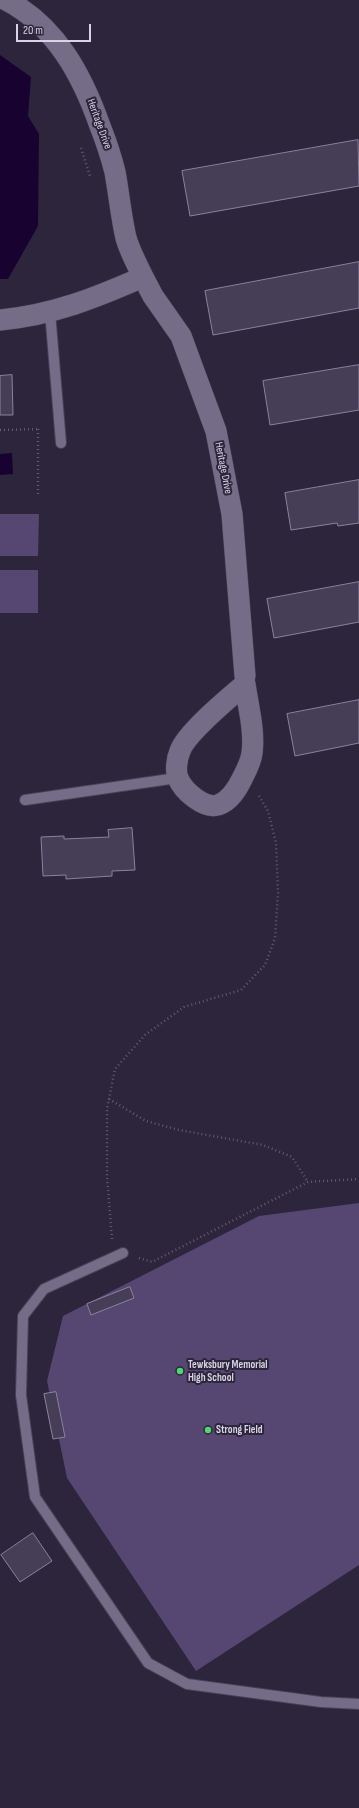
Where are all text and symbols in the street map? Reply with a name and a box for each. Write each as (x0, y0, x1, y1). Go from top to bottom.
scale bar (18, 16, 93, 42)
text: 20 m (23, 23, 43, 38)
street label: Heritage Drive (84, 97, 114, 151)
street label: Heritage Drive (212, 441, 234, 495)
place label: Tewksbury Memorial High School (188, 1358, 268, 1384)
marker: Tewksbury Memorial High School (175, 1366, 185, 1376)
place label: Strong Field (216, 1423, 262, 1437)
marker: Strong Field (203, 1425, 213, 1435)

